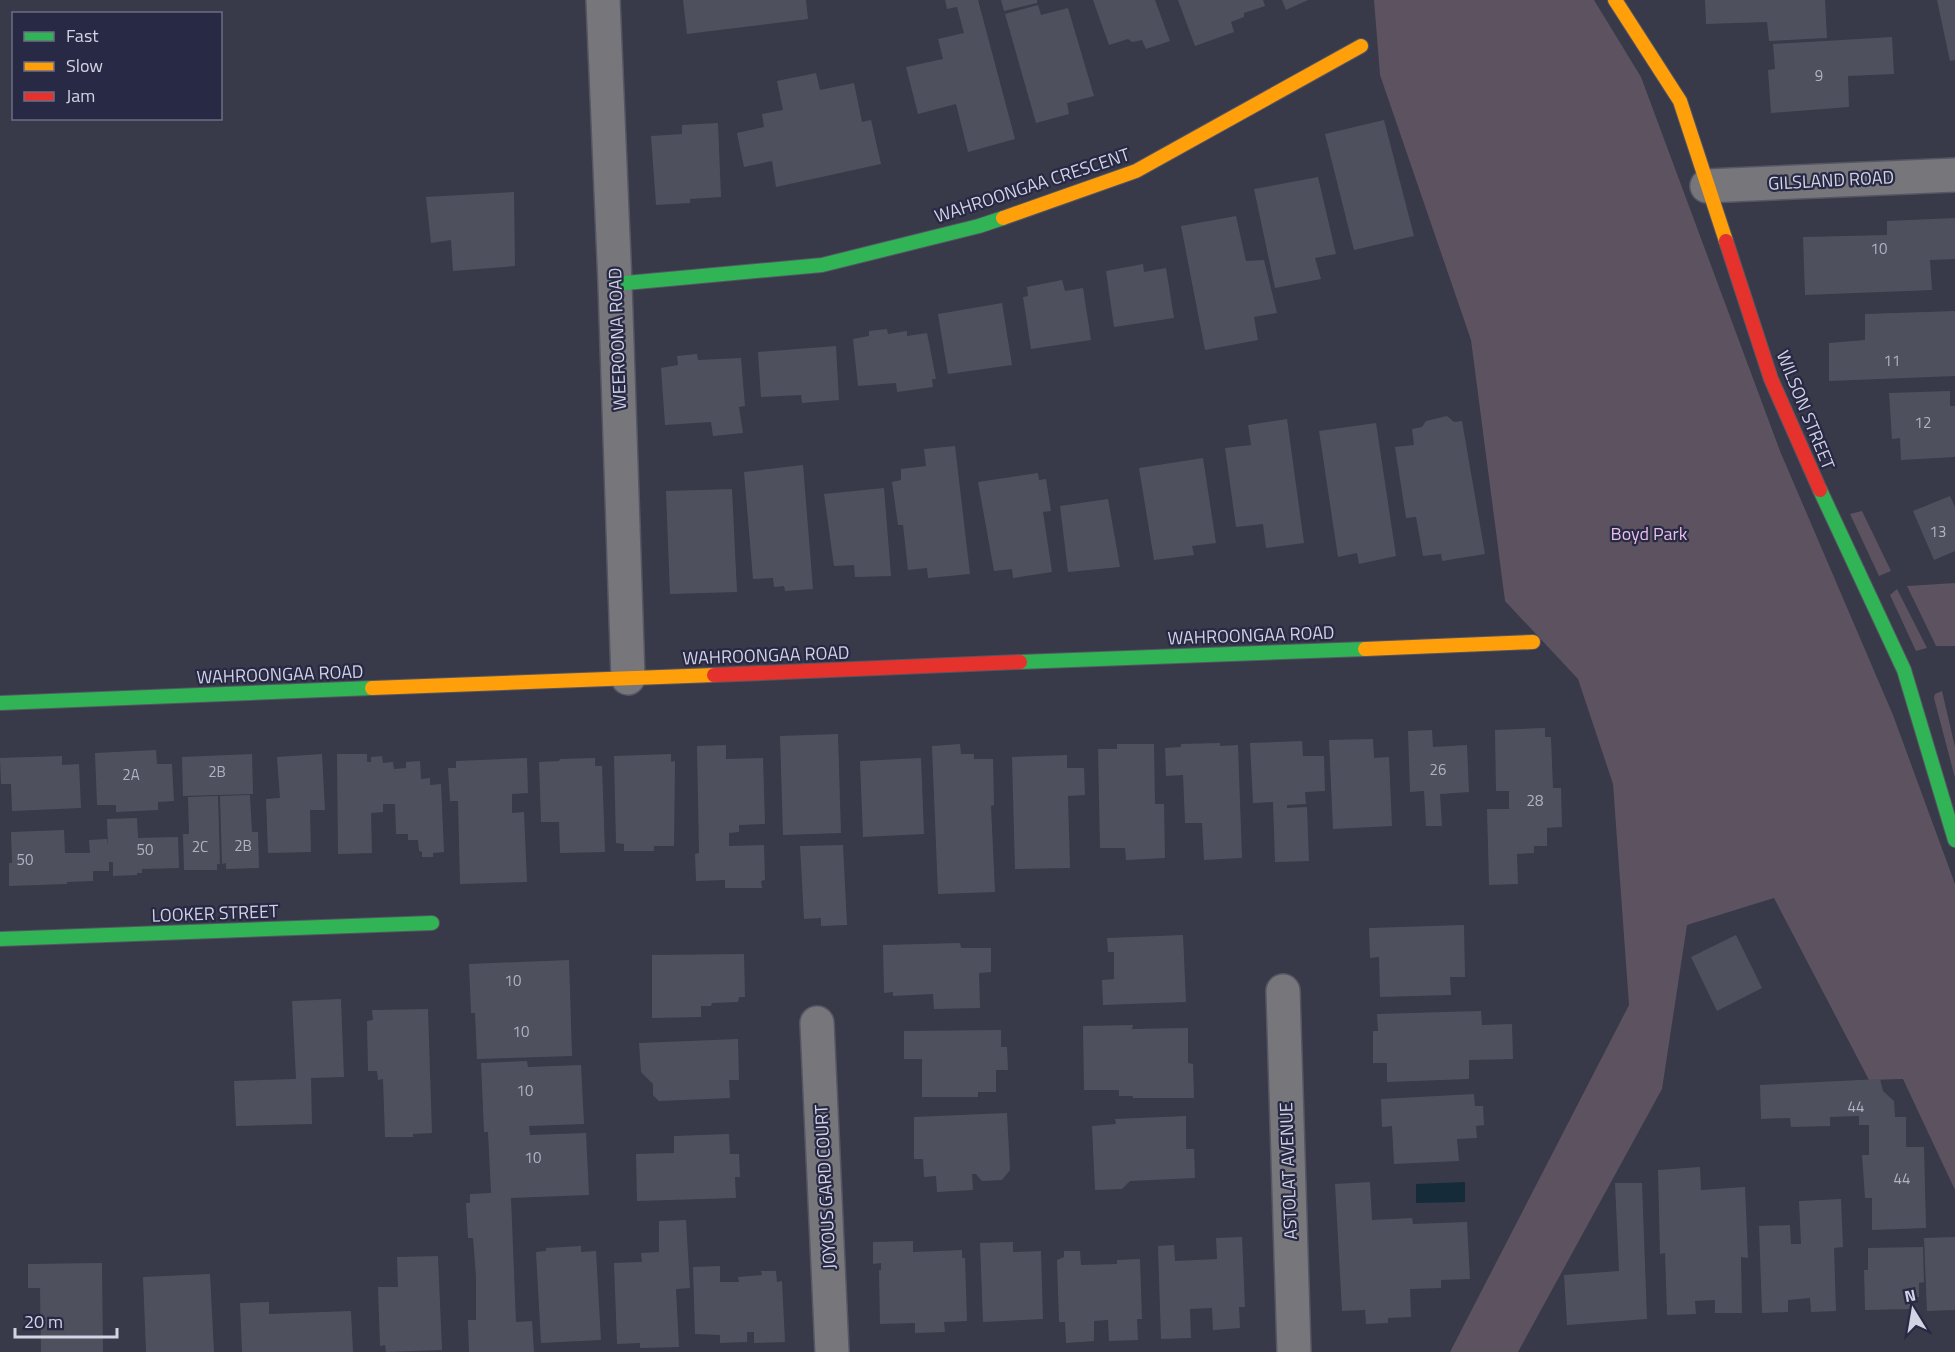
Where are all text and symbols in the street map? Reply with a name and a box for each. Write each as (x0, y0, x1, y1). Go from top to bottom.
legend (12, 12, 222, 120)
text: Fast (66, 22, 99, 49)
text: Slow (66, 52, 103, 79)
house number: 9 (1815, 64, 1823, 87)
text: Jam (66, 82, 95, 109)
street label: WAHROONGAA CRESCENT (931, 140, 1134, 229)
street label: GILSLAND ROAD (1767, 163, 1895, 197)
house number: 10 (1871, 237, 1887, 260)
street label: WEEROONA ROAD (601, 267, 633, 411)
street label: WILSON STREET (1770, 346, 1842, 474)
house number: 11 (1884, 349, 1900, 372)
house number: 12 (1915, 411, 1931, 434)
park label: Boyd Park (1611, 520, 1688, 547)
house number: 13 (1930, 520, 1946, 543)
street label: WAHROONGAA ROAD (1167, 619, 1335, 651)
street label: WAHROONGAA ROAD (682, 639, 850, 671)
street label: WAHROONGAA ROAD (196, 658, 364, 690)
house number: 26 (1430, 758, 1446, 781)
house number: 2B (208, 760, 226, 783)
house number: 2A (122, 763, 140, 786)
house number: 28 (1527, 789, 1543, 812)
house number: 2B (234, 834, 252, 857)
house number: 2C (192, 835, 208, 858)
house number: 50 (137, 838, 153, 861)
house number: 50 (17, 848, 33, 871)
street label: LOOKER STREET (151, 897, 279, 929)
house number: 10 (505, 969, 521, 992)
house number: 10 (513, 1020, 529, 1043)
house number: 10 (517, 1079, 533, 1102)
house number: 44 (1848, 1095, 1864, 1118)
street label: ASTOLAT AVENUE (1272, 1102, 1304, 1240)
street label: JOYOUS GARD COURT (807, 1103, 843, 1270)
house number: 10 (525, 1146, 541, 1169)
house number: 44 (1894, 1167, 1910, 1190)
north arrow (1883, 1280, 1943, 1340)
text: N (1902, 1282, 1918, 1308)
scale bar (15, 1301, 117, 1339)
text: 20 m (24, 1308, 63, 1335)

